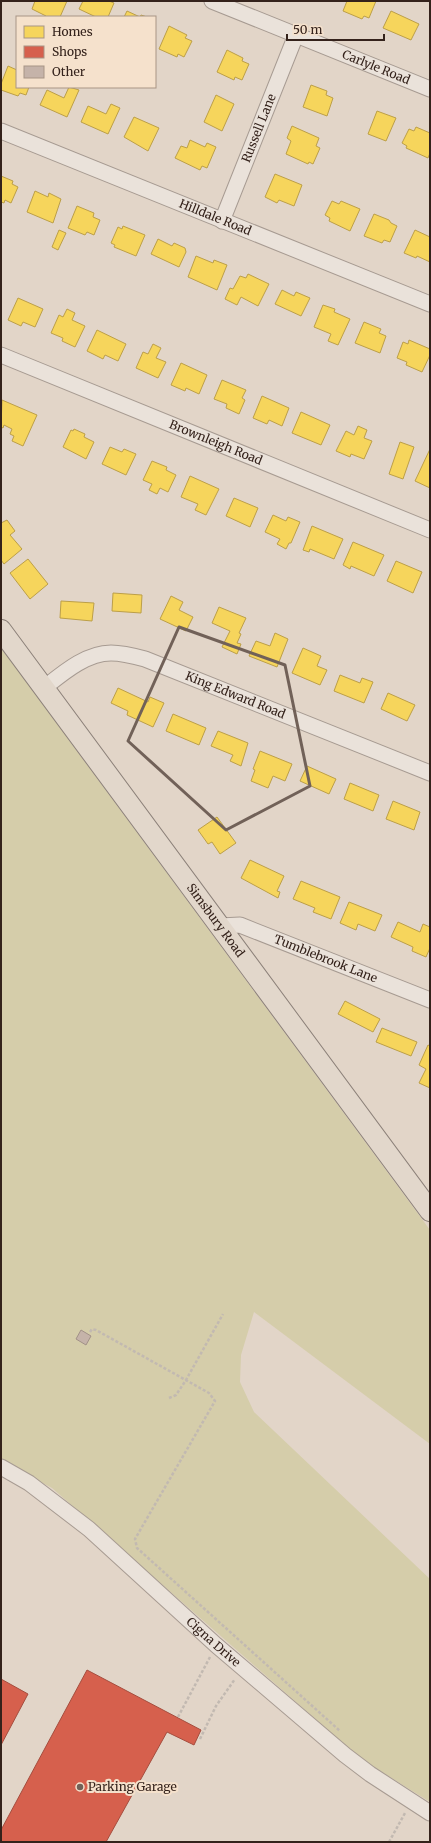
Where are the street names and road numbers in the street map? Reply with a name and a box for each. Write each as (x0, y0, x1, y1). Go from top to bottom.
street label: Carlyle Road (340, 46, 412, 87)
street label: Russell Lane (238, 91, 279, 164)
street label: Hilldale Road (177, 196, 254, 238)
street label: Brownleigh Road (167, 416, 265, 468)
street label: King Edward Road (183, 668, 288, 721)
street label: Simsbury Road (184, 880, 248, 960)
street label: Tumblebrook Lane (272, 931, 380, 985)
street label: Cigna Drive (184, 1614, 244, 1670)

